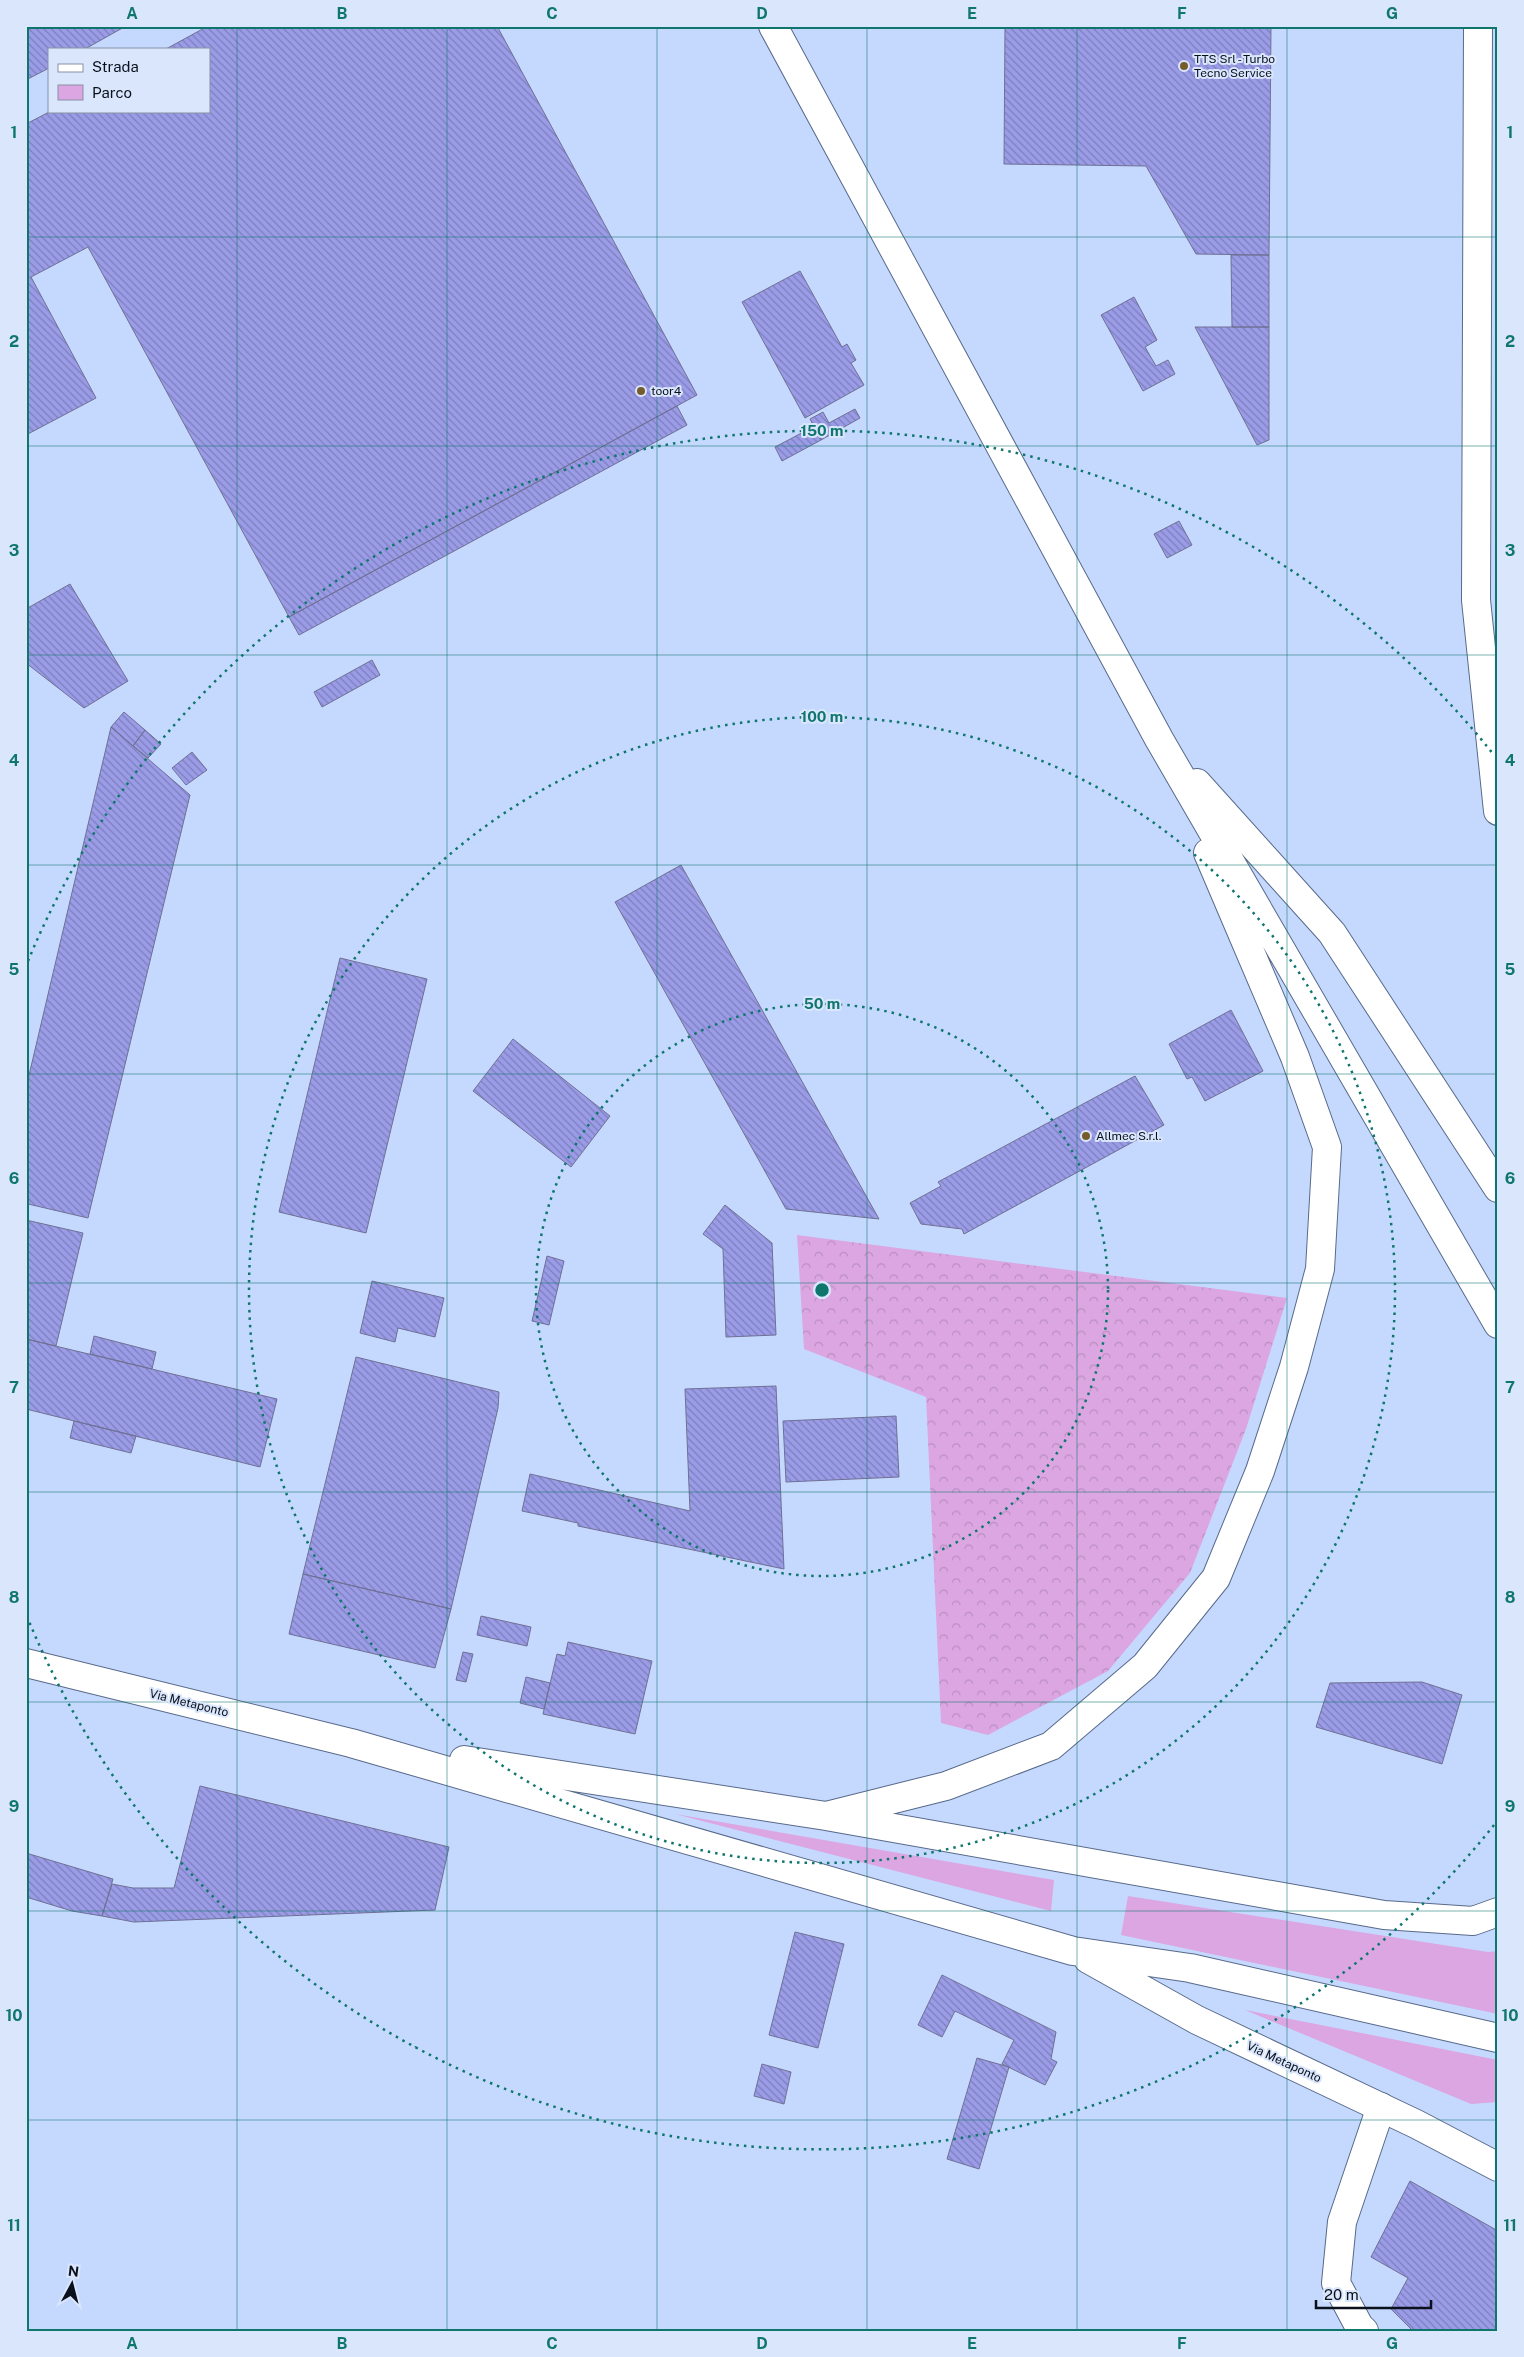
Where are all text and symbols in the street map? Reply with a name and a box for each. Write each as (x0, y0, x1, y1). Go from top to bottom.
text: A (126, 4, 138, 23)
text: B (337, 4, 348, 23)
text: C (546, 4, 558, 23)
text: D (756, 4, 768, 23)
text: E (967, 4, 977, 23)
text: F (1177, 4, 1187, 23)
text: G (1386, 4, 1398, 23)
legend (48, 48, 210, 112)
place label: TTS Srl - Turbo Tecno Service (1194, 52, 1275, 80)
text: Strada (92, 58, 139, 75)
marker: TTS Srl - Turbo Tecno Service (1178, 60, 1190, 72)
text: Parco (92, 84, 132, 101)
text: 1 (11, 123, 17, 142)
text: 1 (1507, 123, 1513, 142)
text: 2 (9, 332, 19, 351)
text: 2 (1505, 332, 1515, 351)
place label: toor4 (651, 384, 682, 398)
marker: toor4 (635, 385, 647, 397)
text: 150 m (800, 422, 844, 439)
text: 3 (9, 541, 19, 560)
text: 3 (1505, 541, 1515, 560)
text: 100 m (801, 708, 843, 725)
text: 4 (9, 751, 20, 770)
text: 4 (1505, 751, 1516, 770)
text: 5 (9, 960, 20, 979)
text: 5 (1505, 960, 1516, 979)
text: 50 m (804, 995, 840, 1012)
place label: Allmec S.r.l. (1096, 1129, 1162, 1143)
marker: Allmec S.r.l. (1080, 1130, 1092, 1142)
text: 6 (9, 1169, 19, 1188)
text: 6 (1505, 1169, 1515, 1188)
centre of rings (813, 1281, 831, 1299)
text: 7 (9, 1378, 19, 1397)
text: 7 (1505, 1378, 1515, 1397)
text: 8 (9, 1588, 20, 1607)
text: 8 (1505, 1588, 1516, 1607)
street label: Via Metaponto (148, 1686, 230, 1720)
text: 9 (9, 1797, 19, 1816)
text: 9 (1505, 1797, 1515, 1816)
text: 10 (5, 2006, 23, 2025)
text: 10 (1501, 2006, 1519, 2025)
street label: Via Metaponto (1244, 2039, 1324, 2086)
text: 11 (7, 2216, 21, 2235)
text: 11 (1503, 2216, 1517, 2235)
north arrow (48, 2260, 98, 2310)
text: N (67, 2262, 80, 2280)
scale bar (1316, 2277, 1432, 2309)
text: 20 m (1324, 2286, 1359, 2303)
text: A (126, 2334, 138, 2353)
text: B (337, 2334, 348, 2353)
text: C (546, 2334, 558, 2353)
text: D (756, 2334, 768, 2353)
text: E (967, 2334, 977, 2353)
text: F (1177, 2334, 1187, 2353)
text: G (1386, 2334, 1398, 2353)

